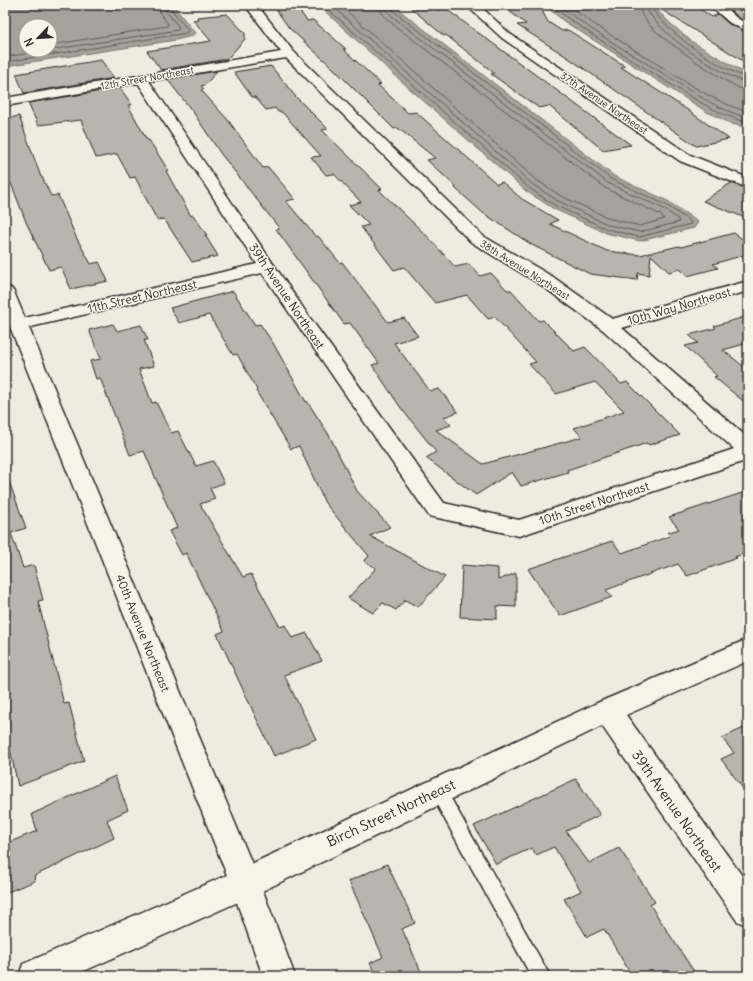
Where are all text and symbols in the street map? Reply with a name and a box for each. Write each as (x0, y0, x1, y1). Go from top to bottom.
north arrow (18, 18, 58, 58)
text: N (21, 36, 37, 49)
street label: 12th Street Northeast (99, 63, 195, 93)
street label: 37th Avenue Northeast (558, 69, 651, 137)
street label: 38th Avenue Northeast (478, 237, 573, 303)
street label: 39th Avenue Northeast (246, 240, 328, 352)
street label: 11th Street Northeast (86, 276, 198, 316)
street label: 10th Way Northeast (625, 284, 733, 328)
street label: 10th Street Northeast (537, 478, 651, 528)
street label: 40th Avenue Northeast (113, 572, 173, 694)
street label: 39th Avenue Northeast (628, 746, 726, 876)
street label: Birch Street Northeast (324, 775, 458, 851)

